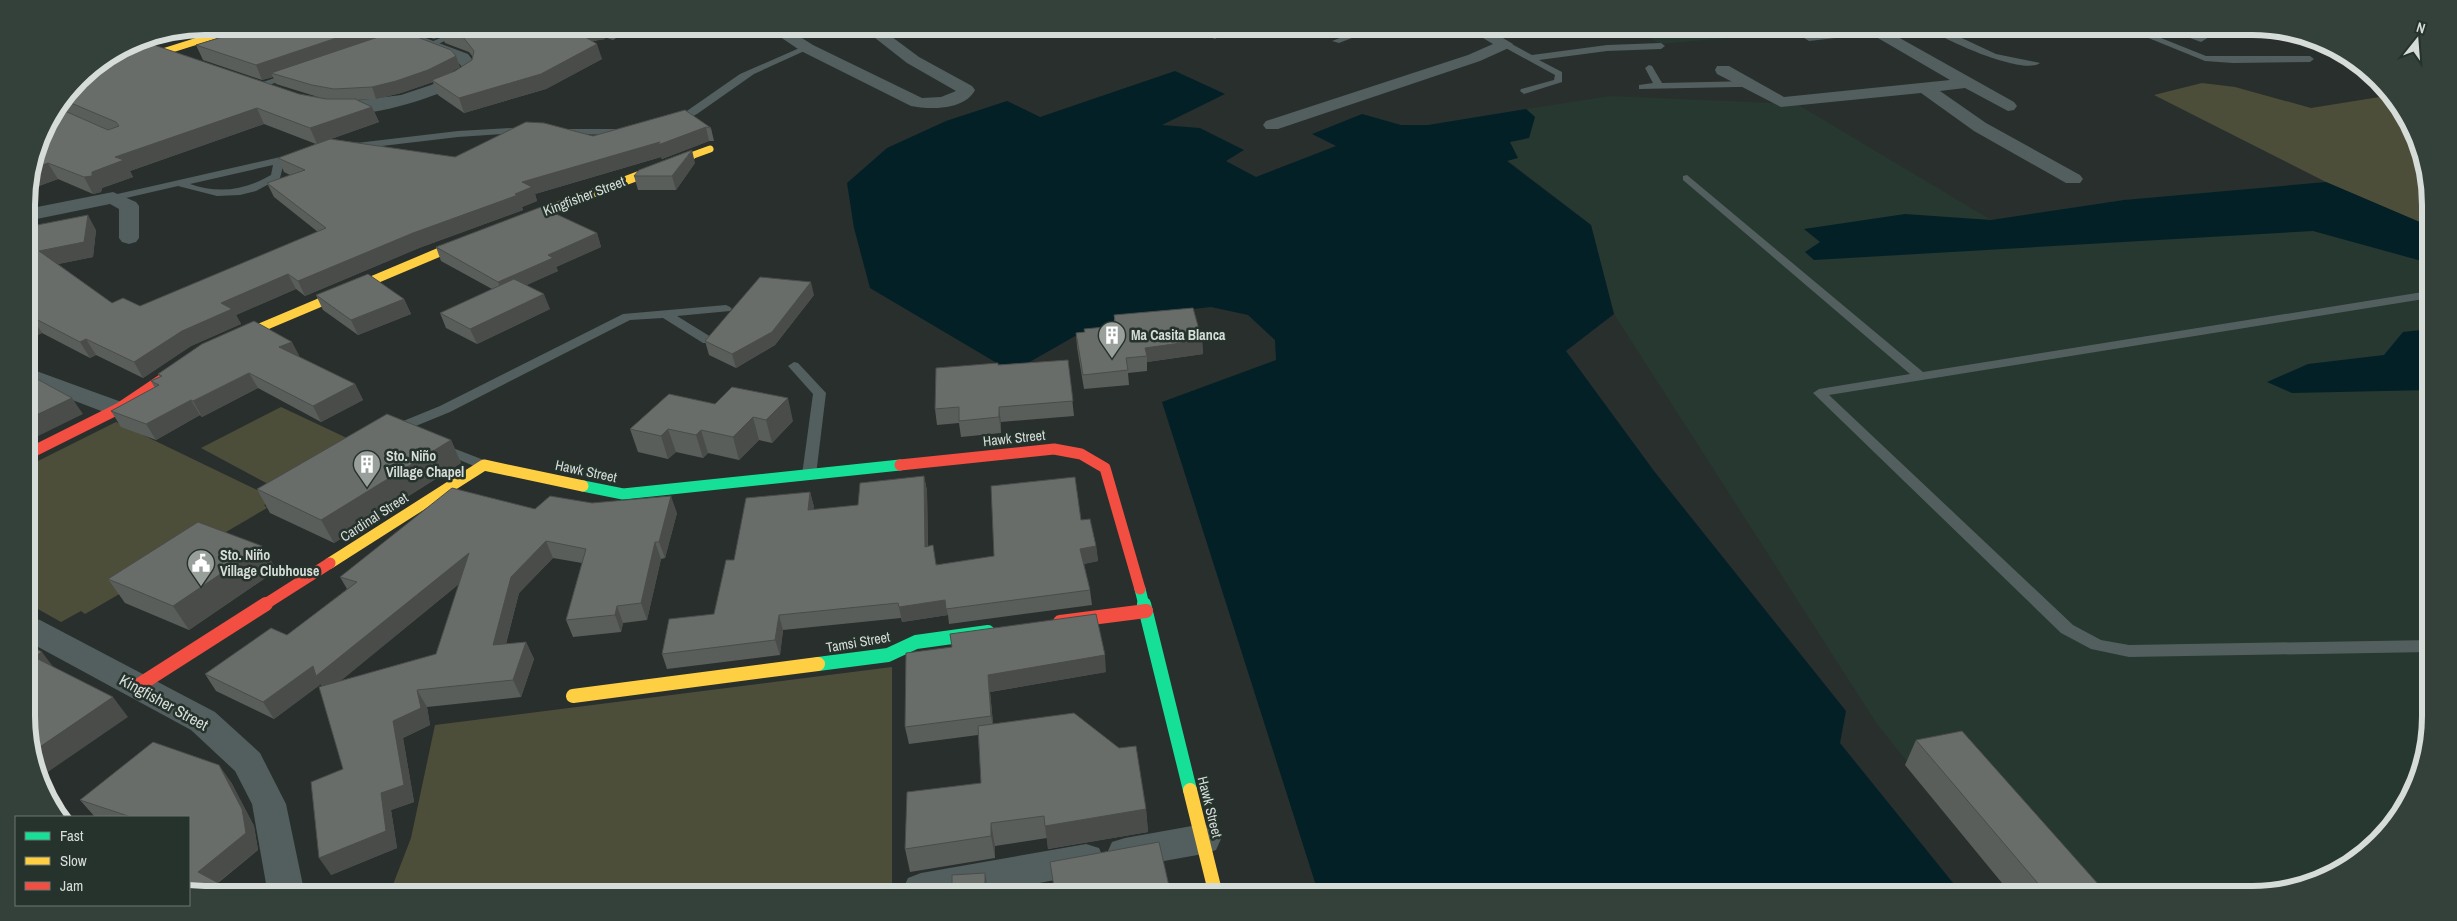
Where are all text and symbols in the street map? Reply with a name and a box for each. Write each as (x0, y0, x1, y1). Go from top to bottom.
north arrow (2392, 15, 2442, 65)
text: N (2414, 18, 2427, 37)
street label: Kingfisher Street (541, 172, 627, 220)
building icon: Ma Casita Blanca (1097, 320, 1127, 359)
place label: Ma Casita Blanca (1131, 326, 1226, 344)
street label: Hawk Street (982, 426, 1046, 450)
place label: Sto. Niño Village Chapel (386, 447, 464, 481)
building icon: Sto. Niño Village Chapel (352, 449, 382, 488)
street label: Hawk Street (554, 456, 618, 486)
street label: Cardinal Street (337, 488, 411, 546)
place label: Sto. Niño Village Clubhouse (220, 546, 319, 580)
public building icon: Sto. Niño Village Clubhouse (186, 548, 216, 587)
street label: Tamsi Street (825, 628, 891, 656)
street label: Kingfisher Street (116, 669, 213, 736)
street label: Hawk Street (1194, 774, 1226, 840)
legend (15, 816, 190, 906)
text: Fast (60, 825, 84, 846)
text: Slow (60, 850, 87, 871)
text: Jam (60, 875, 83, 896)

